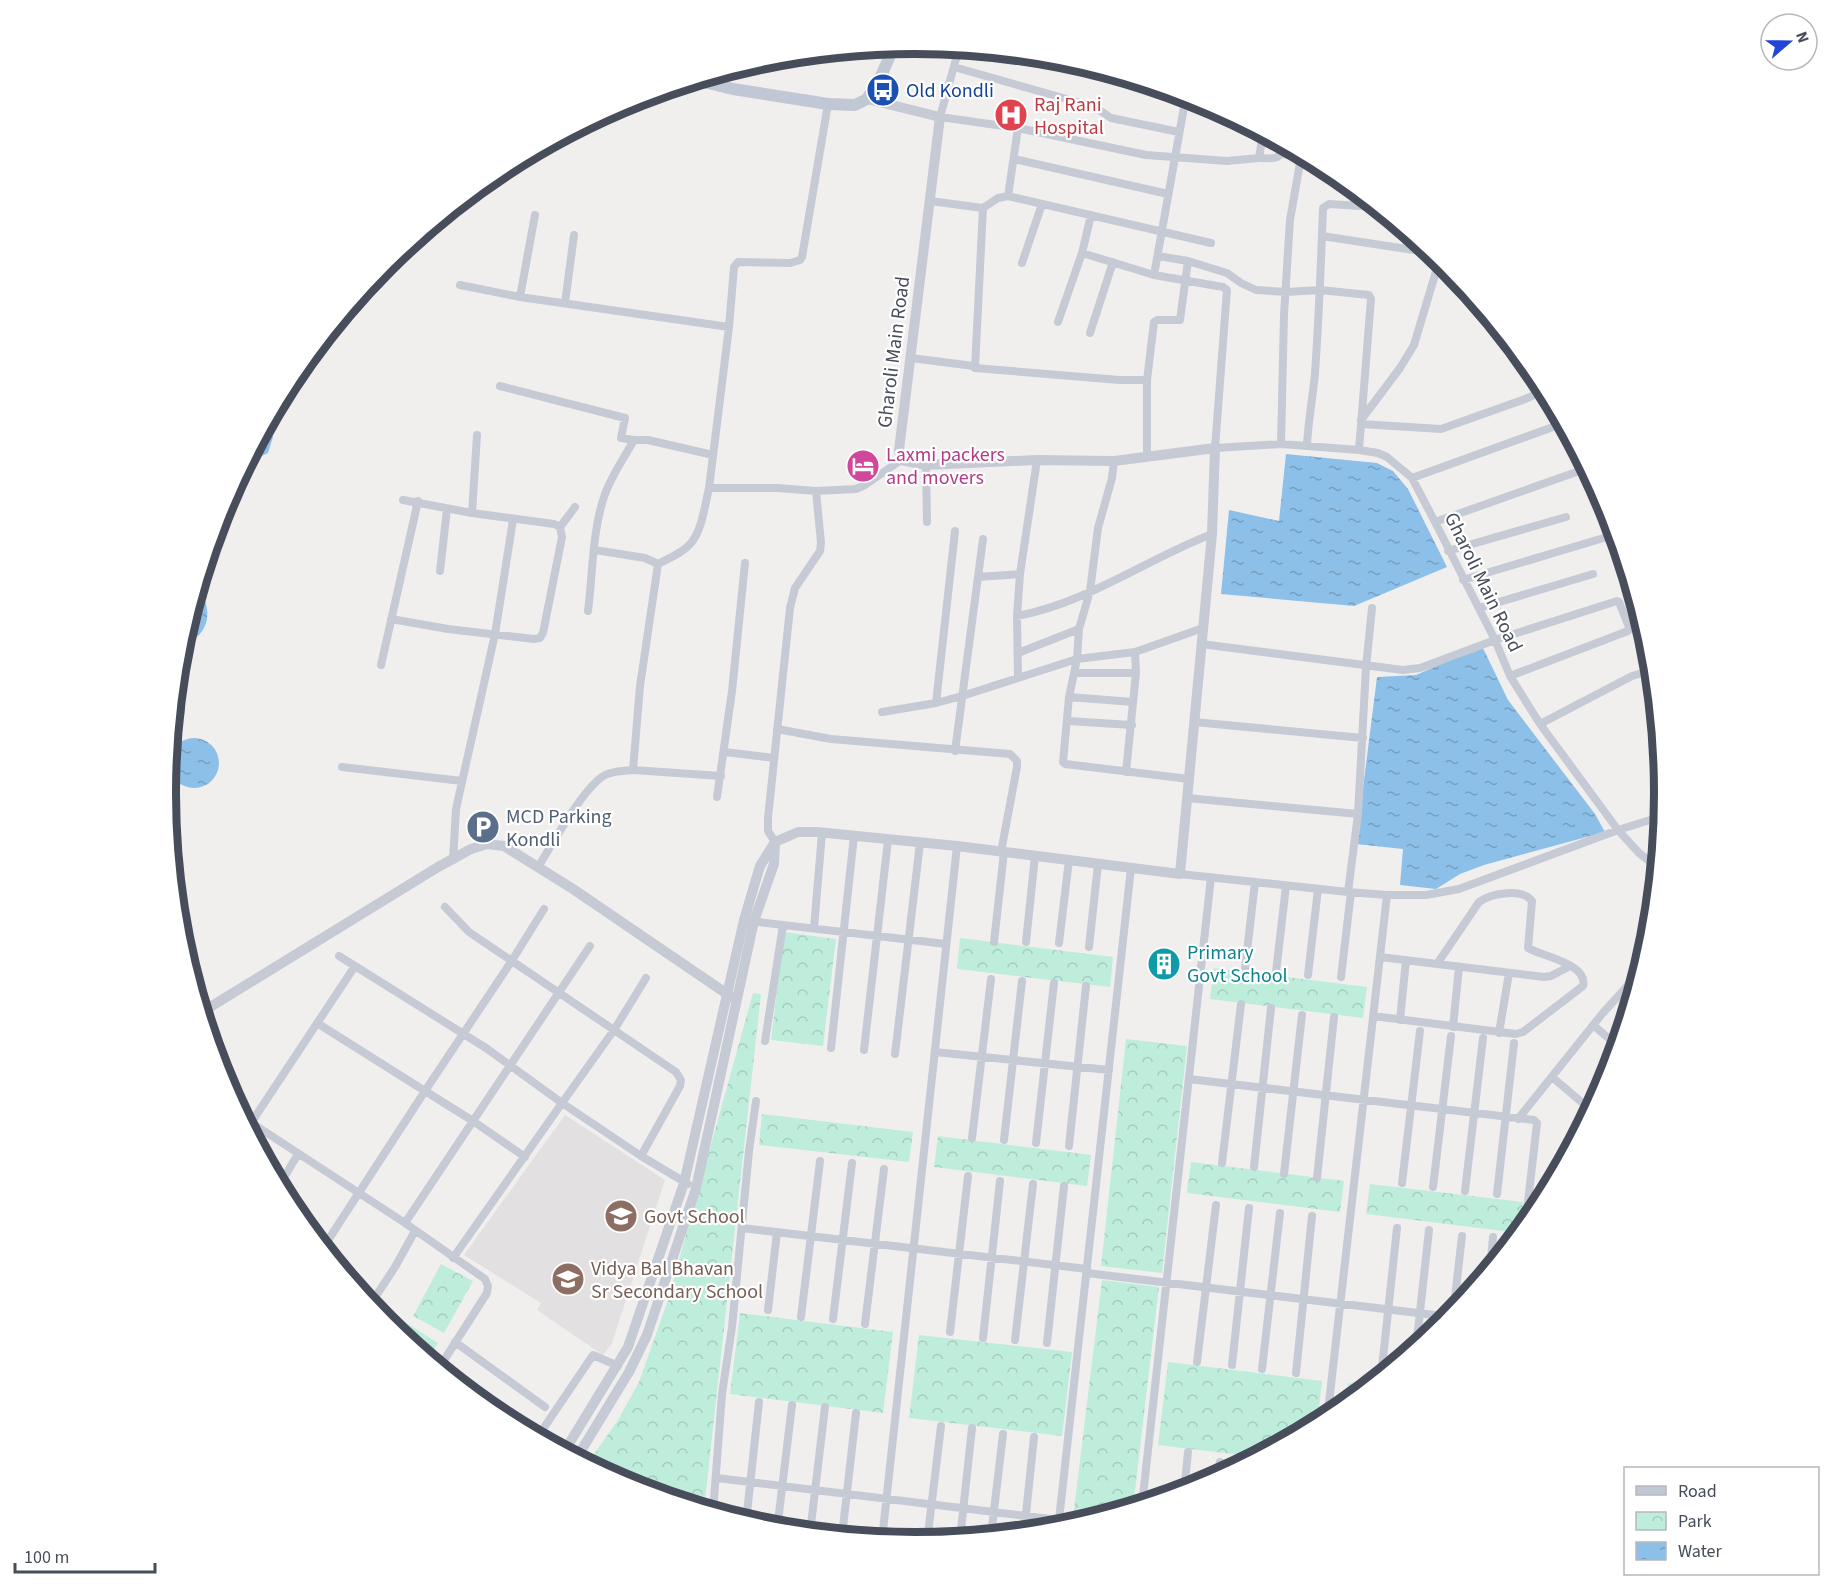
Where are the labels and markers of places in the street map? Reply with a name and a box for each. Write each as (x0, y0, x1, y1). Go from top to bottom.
bus stop icon: Old Kondli (865, 72, 901, 108)
place label: Old Kondli (906, 77, 994, 105)
place label: Raj Rani Hospital (1034, 91, 1104, 142)
hospital icon: Raj Rani Hospital (993, 97, 1029, 133)
place label: Laxmi packers and movers (886, 441, 1005, 492)
hotel icon: Laxmi packers and movers (845, 448, 881, 484)
place label: MCD Parking Kondli (506, 803, 612, 854)
parking icon: MCD Parking Kondli (465, 809, 501, 845)
place label: Primary Govt School (1187, 939, 1288, 990)
building icon: Primary Govt School (1146, 946, 1182, 982)
school or university icon: Govt School (603, 1198, 639, 1234)
place label: Govt School (644, 1203, 745, 1231)
place label: Vidya Bal Bhavan Sr Secondary School (591, 1255, 763, 1306)
school or university icon: Vidya Bal Bhavan Sr Secondary School (550, 1261, 586, 1297)

